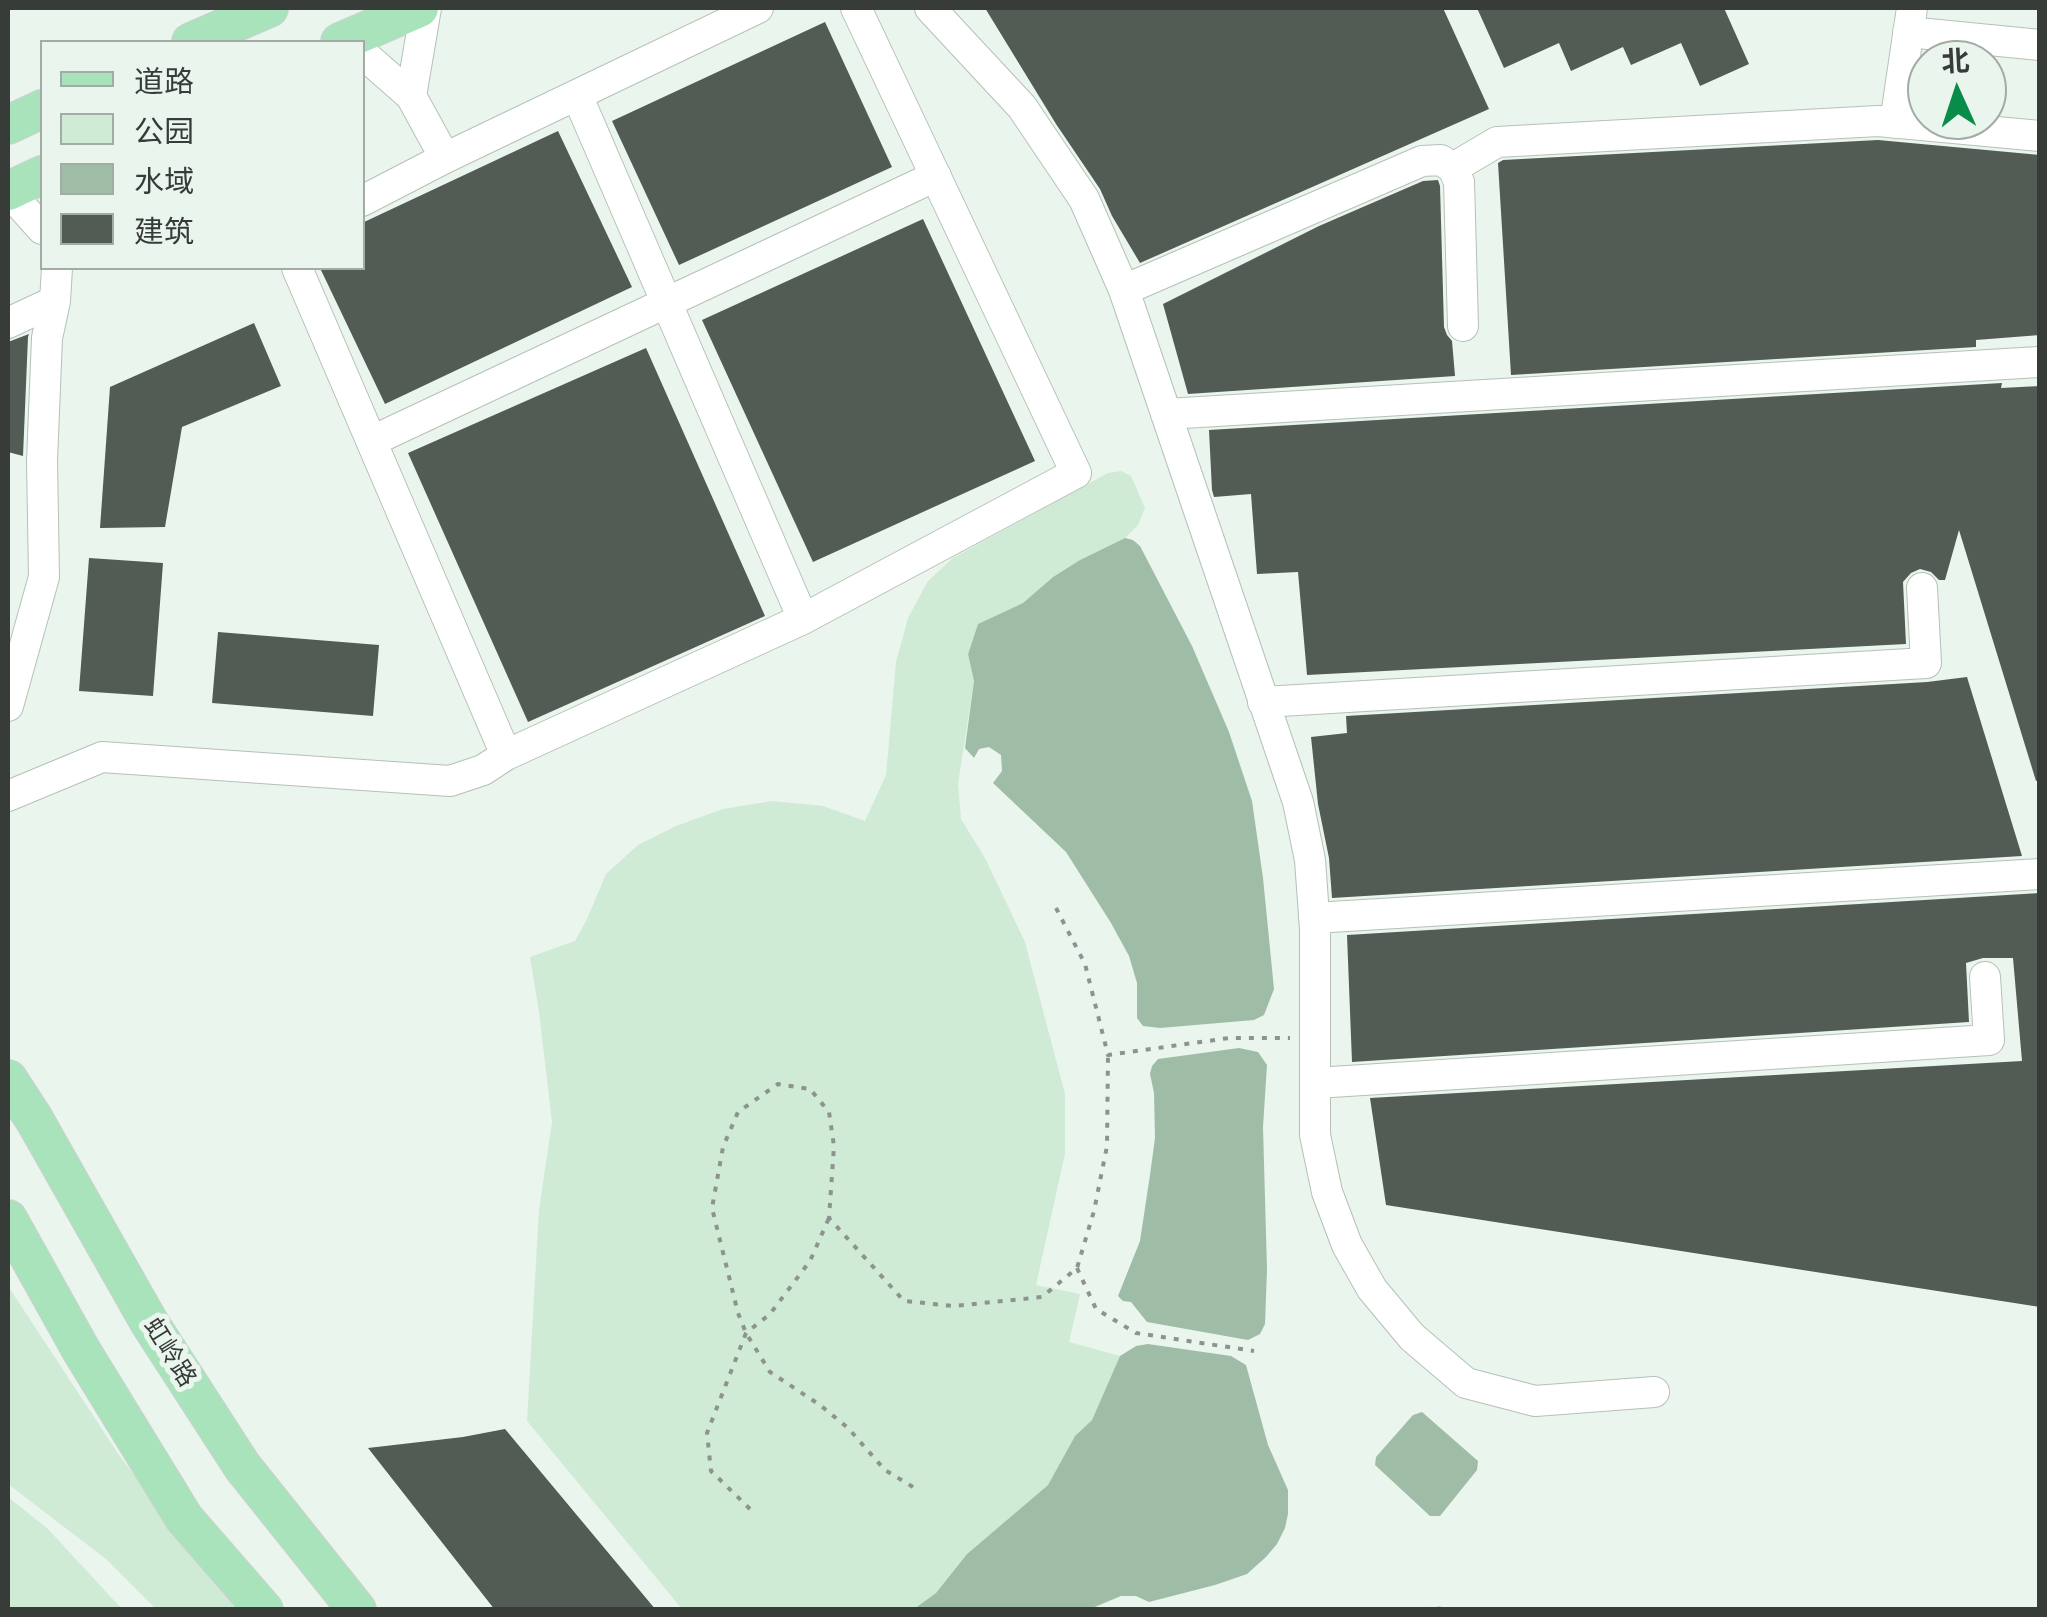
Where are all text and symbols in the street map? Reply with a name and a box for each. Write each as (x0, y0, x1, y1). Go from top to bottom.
legend (40, 40, 365, 270)
north arrow (1907, 40, 2007, 140)
text: 北 (1941, 45, 1970, 78)
text: 道路 (134, 65, 194, 98)
text: 公园 (134, 115, 194, 148)
text: 水域 (134, 165, 194, 198)
text: 建筑 (134, 215, 194, 248)
street label: 虹岭路 (136, 1313, 202, 1393)

